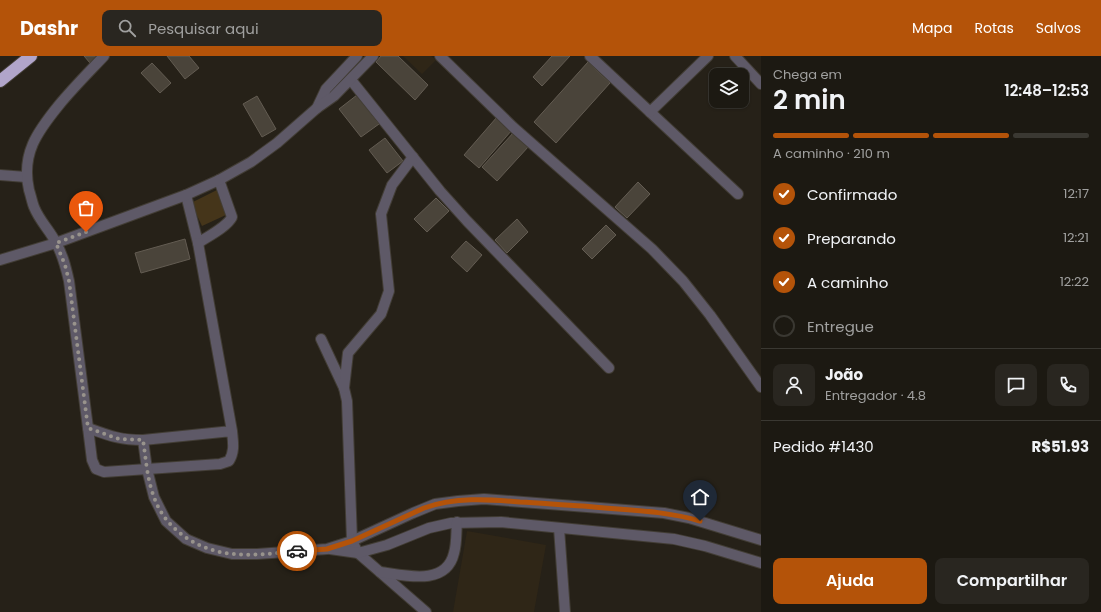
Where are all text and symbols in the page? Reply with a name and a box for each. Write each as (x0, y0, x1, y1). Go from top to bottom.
search box (102, 10, 382, 46)
text: Dashr (20, 15, 78, 42)
icon: search (116, 17, 138, 39)
text: Pesquisar aqui (148, 18, 259, 39)
text: Mapa (912, 18, 952, 38)
text: Rotas (974, 18, 1014, 38)
text: Salvos (1036, 18, 1081, 38)
text: Chega em (773, 65, 842, 84)
map controls (709, 68, 749, 108)
button: layers (709, 68, 749, 108)
text: 12:48–12:53 (1004, 80, 1089, 101)
text: 2 min (773, 82, 846, 118)
text: A caminho · 210 m (773, 144, 890, 163)
icon: check (773, 183, 795, 205)
text: Confirmado (807, 184, 897, 205)
text: 12:17 (1063, 184, 1089, 203)
pin (69, 191, 103, 232)
icon: bag (75, 197, 97, 219)
icon: check (773, 227, 795, 249)
text: Preparando (807, 228, 896, 249)
text: 12:21 (1063, 228, 1089, 247)
icon: check (773, 271, 795, 293)
text: A caminho (807, 272, 888, 293)
text: 12:22 (1060, 272, 1089, 291)
text: Entregue (807, 316, 874, 337)
button: person (773, 364, 815, 406)
text: João (825, 364, 863, 385)
button: chat (995, 364, 1037, 406)
button: phone (1047, 364, 1089, 406)
text: Entregador · 4.8 (825, 386, 926, 405)
text: Pedido #1430 (773, 436, 874, 457)
text: R$51.93 (1031, 436, 1089, 457)
pin (683, 480, 717, 521)
icon: home (689, 486, 711, 508)
courier (277, 531, 317, 571)
icon: car (286, 540, 308, 562)
button: Ajuda (773, 558, 927, 604)
button: Compartilhar (935, 558, 1089, 604)

